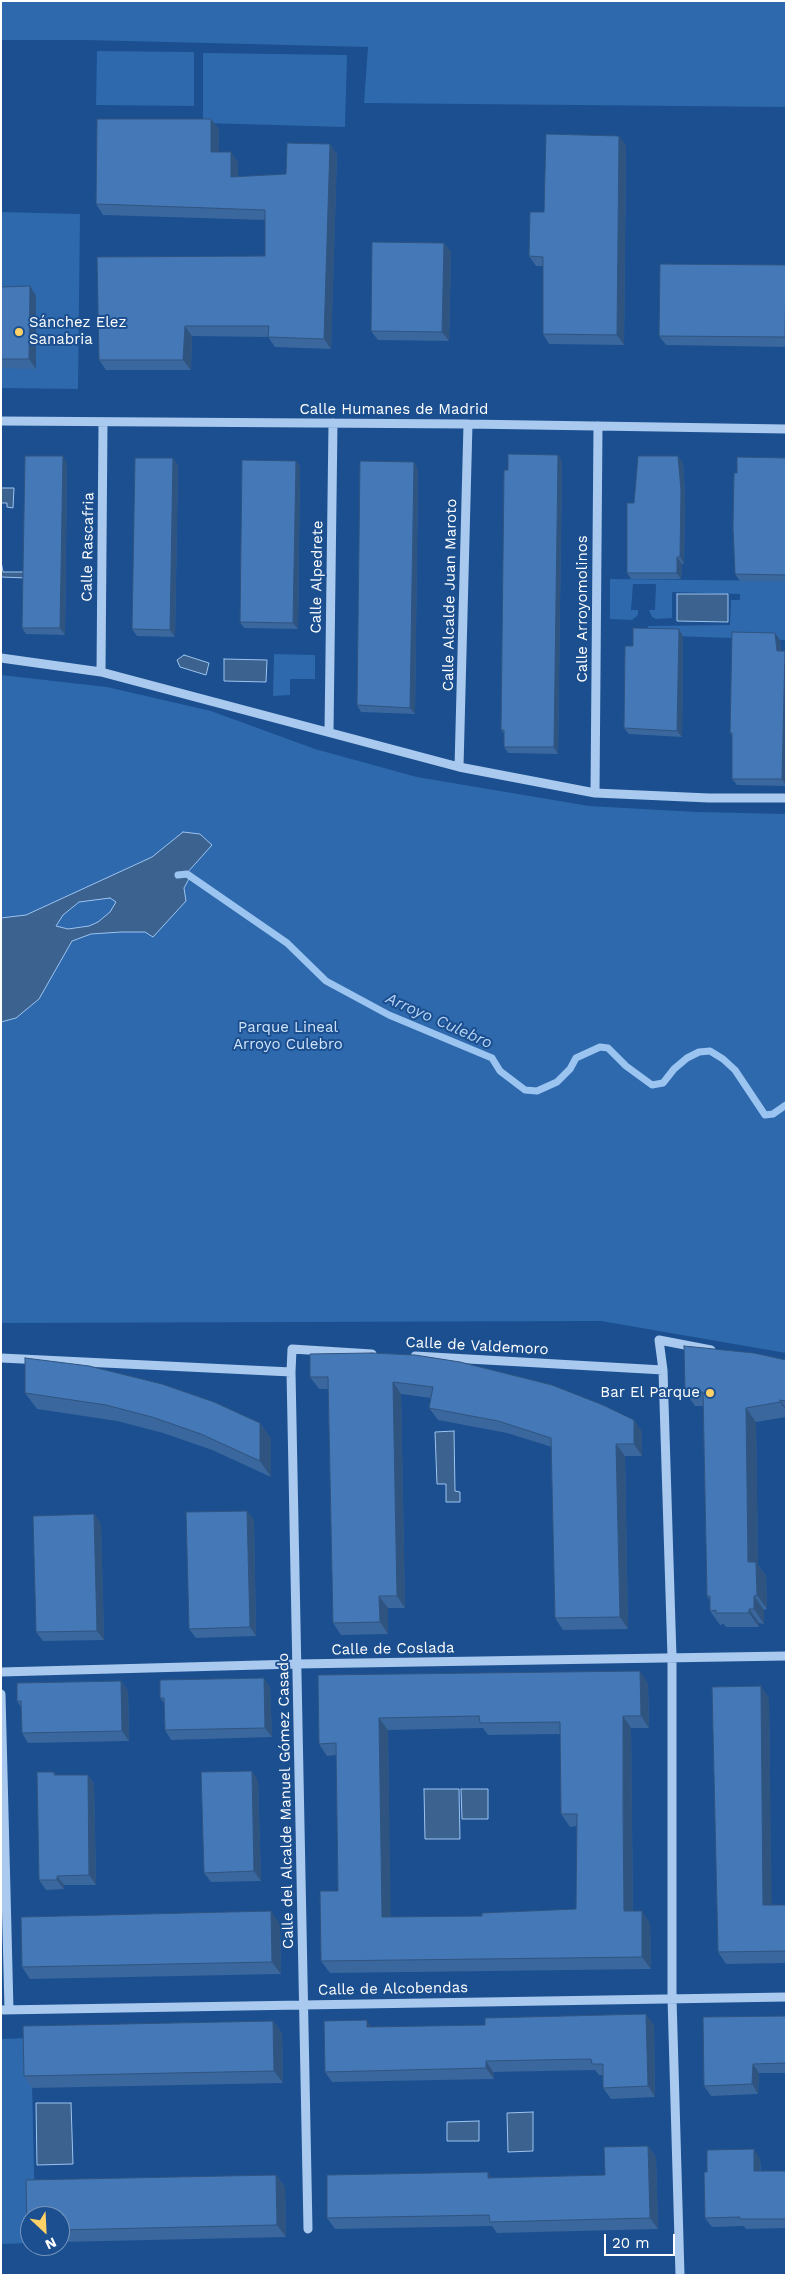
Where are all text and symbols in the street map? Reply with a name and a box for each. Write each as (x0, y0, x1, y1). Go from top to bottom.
place label: Sánchez Elez Sanabria (29, 314, 127, 349)
marker: Sánchez Elez Sanabria (13, 326, 25, 338)
street label: Calle Humanes de Madrid (300, 401, 488, 419)
street label: Calle Rascafria (78, 492, 98, 602)
street label: Calle Alcalde Juan Maroto (439, 499, 461, 691)
street label: Calle Alpedrete (307, 520, 327, 634)
street label: Calle Arroyomolinos (574, 535, 592, 683)
water label: Arroyo Culebro (383, 989, 495, 1053)
park label: Parque Lineal Arroyo Culebro (233, 1019, 343, 1054)
street label: Calle de Valdemoro (405, 1333, 549, 1359)
place label: Bar El Parque (600, 1384, 700, 1402)
marker: Bar El Parque (704, 1387, 716, 1399)
street label: Calle de Coslada (331, 1639, 455, 1659)
street label: Calle del Alcalde Manuel Gómez Casado (274, 1653, 298, 1949)
street label: Calle de Alcobendas (318, 1979, 468, 1999)
north arrow (20, 2206, 70, 2256)
scale bar (607, 2224, 678, 2256)
text: N (43, 2234, 59, 2253)
text: 20 m (612, 2234, 650, 2252)

